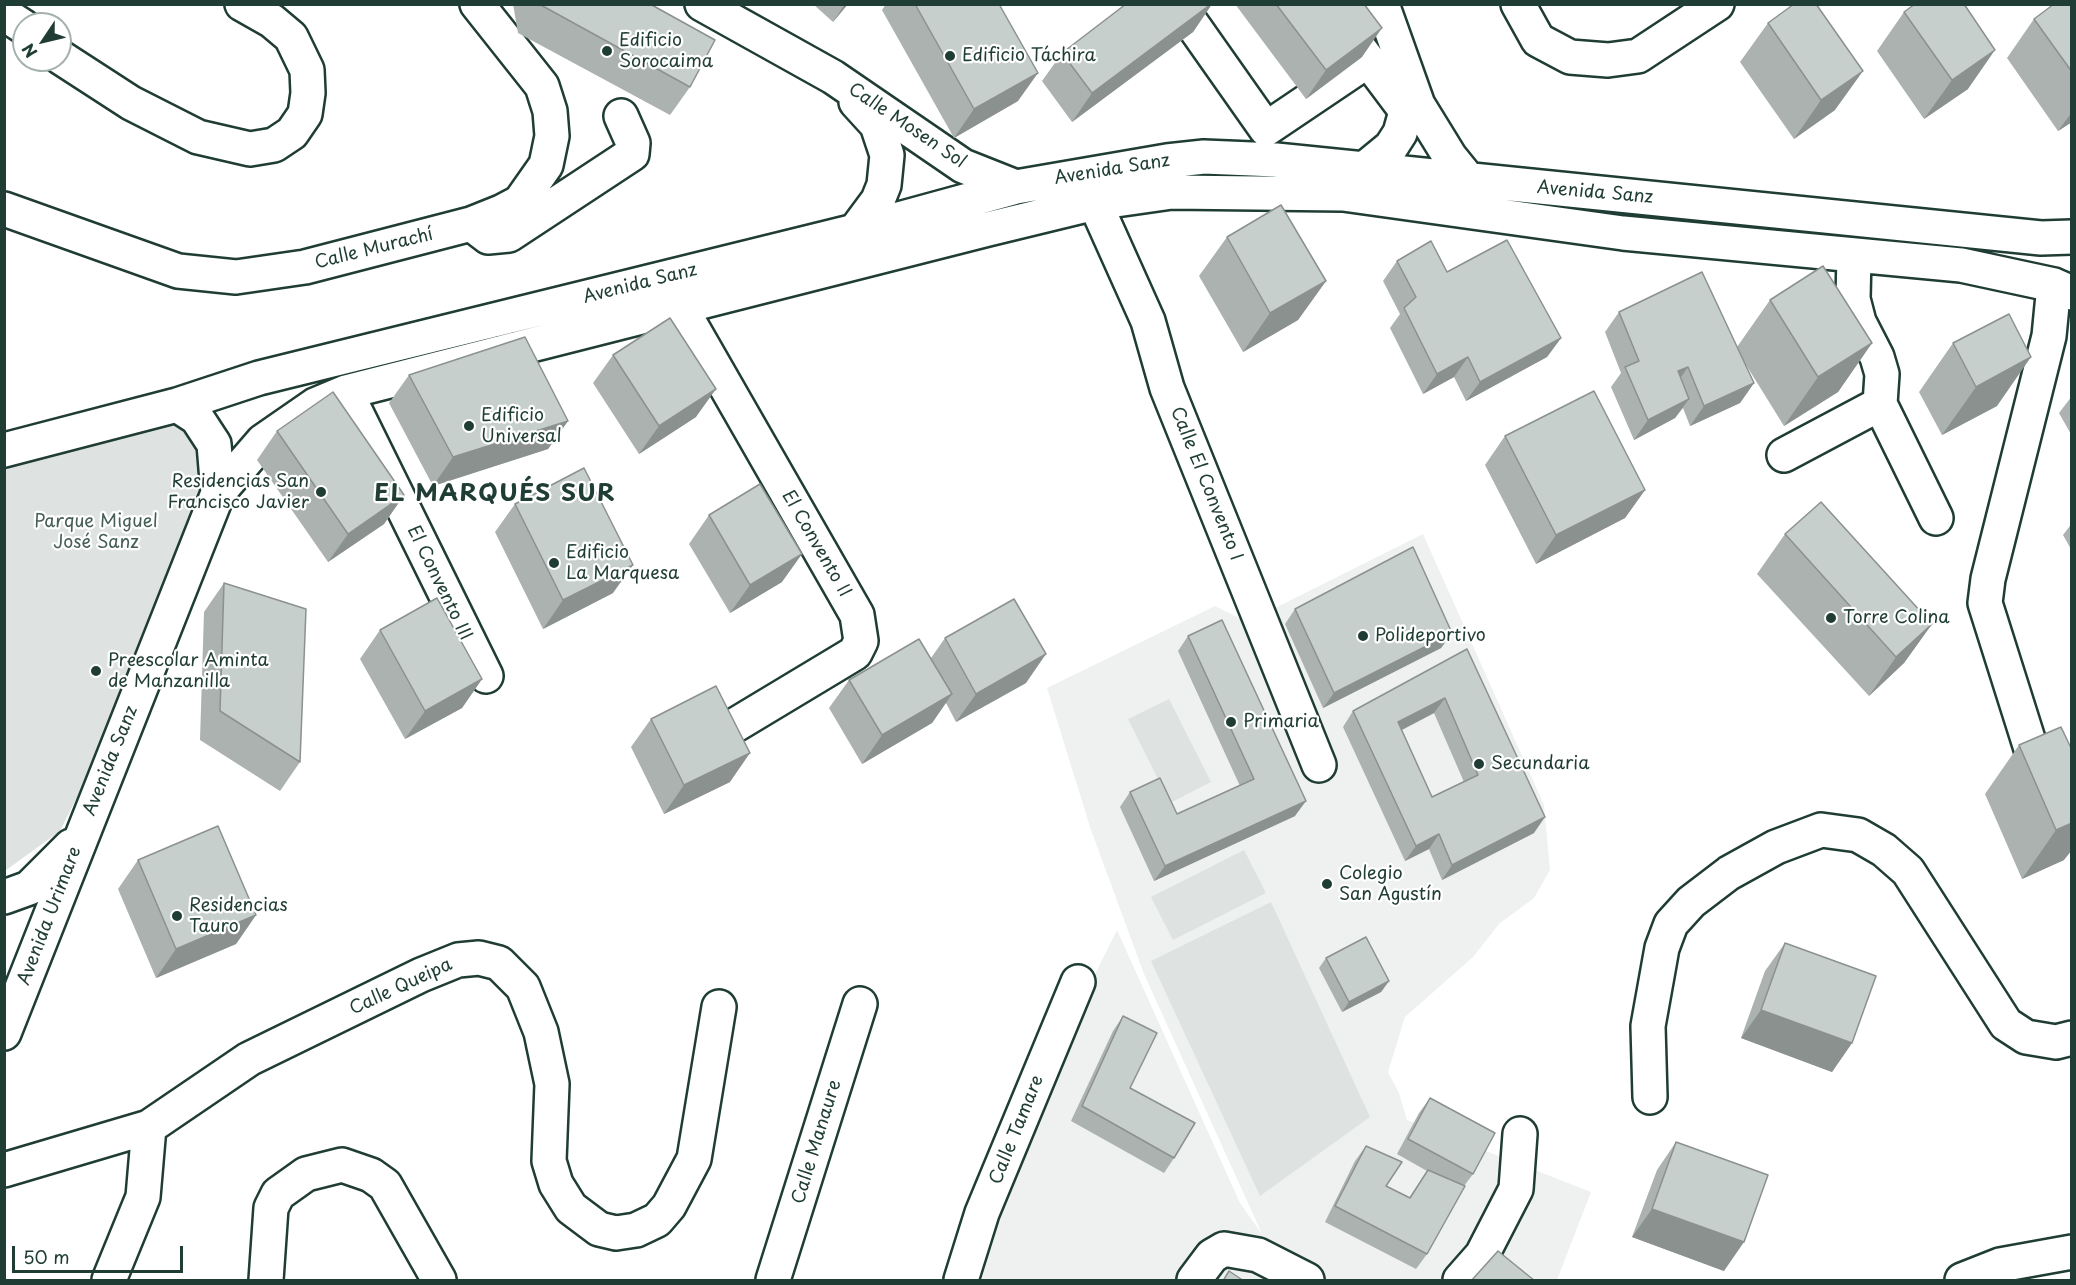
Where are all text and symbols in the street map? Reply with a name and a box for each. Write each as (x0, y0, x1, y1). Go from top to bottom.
north arrow (12, 12, 72, 72)
place label: Edificio Sorocaima (619, 30, 713, 72)
text: N (15, 39, 42, 63)
marker: Edificio Sorocaima (600, 44, 614, 58)
place label: Edificio Táchira (962, 45, 1096, 67)
marker: Edificio Táchira (943, 49, 957, 63)
street label: Calle Mosen Sol (844, 79, 970, 173)
street label: Avenida Sanz (1053, 150, 1171, 190)
street label: Avenida Sanz (1536, 177, 1654, 209)
street label: Calle Murachí (313, 224, 435, 274)
street label: Avenida Sanz (581, 259, 699, 309)
street label: Calle El Convento I (1165, 404, 1247, 564)
place label: Edificio Universal (481, 405, 562, 448)
marker: Edificio Universal (462, 419, 476, 433)
place label: Residencias San Francisco Javier (168, 471, 309, 514)
district label: EL MARQUÉS SUR (376, 480, 614, 508)
marker: Residencias San Francisco Javier (314, 485, 328, 499)
street label: El Convento II (777, 487, 855, 601)
park label: Parque Miguel José Sanz (34, 511, 158, 554)
street label: El Convento III (402, 522, 476, 644)
place label: Edificio La Marquesa (566, 542, 679, 584)
marker: Edificio La Marquesa (547, 556, 561, 570)
place label: Torre Colina (1843, 607, 1950, 629)
marker: Torre Colina (1824, 611, 1838, 625)
place label: Polideportivo (1375, 625, 1486, 647)
marker: Polideportivo (1356, 629, 1370, 643)
place label: Preescolar Aminta de Manzanilla (108, 650, 269, 692)
marker: Preescolar Aminta de Manzanilla (89, 664, 103, 678)
street label: Avenida Sanz (79, 703, 143, 819)
place label: Primaria (1243, 711, 1319, 733)
marker: Primaria (1224, 715, 1238, 729)
place label: Secundaria (1491, 753, 1590, 775)
marker: Secundaria (1472, 757, 1486, 771)
street label: Avenida Urimare (14, 844, 86, 988)
place label: Colegio San Agustín (1339, 863, 1442, 906)
marker: Colegio San Agustín (1320, 877, 1334, 891)
place label: Residencias Tauro (189, 895, 288, 938)
marker: Residencias Tauro (170, 909, 184, 923)
street label: Calle Queipa (346, 954, 456, 1020)
street label: Calle Tamare (985, 1072, 1049, 1188)
street label: Calle Manaure (788, 1077, 846, 1207)
scale bar (15, 1234, 186, 1272)
text: 50 m (23, 1243, 70, 1270)

